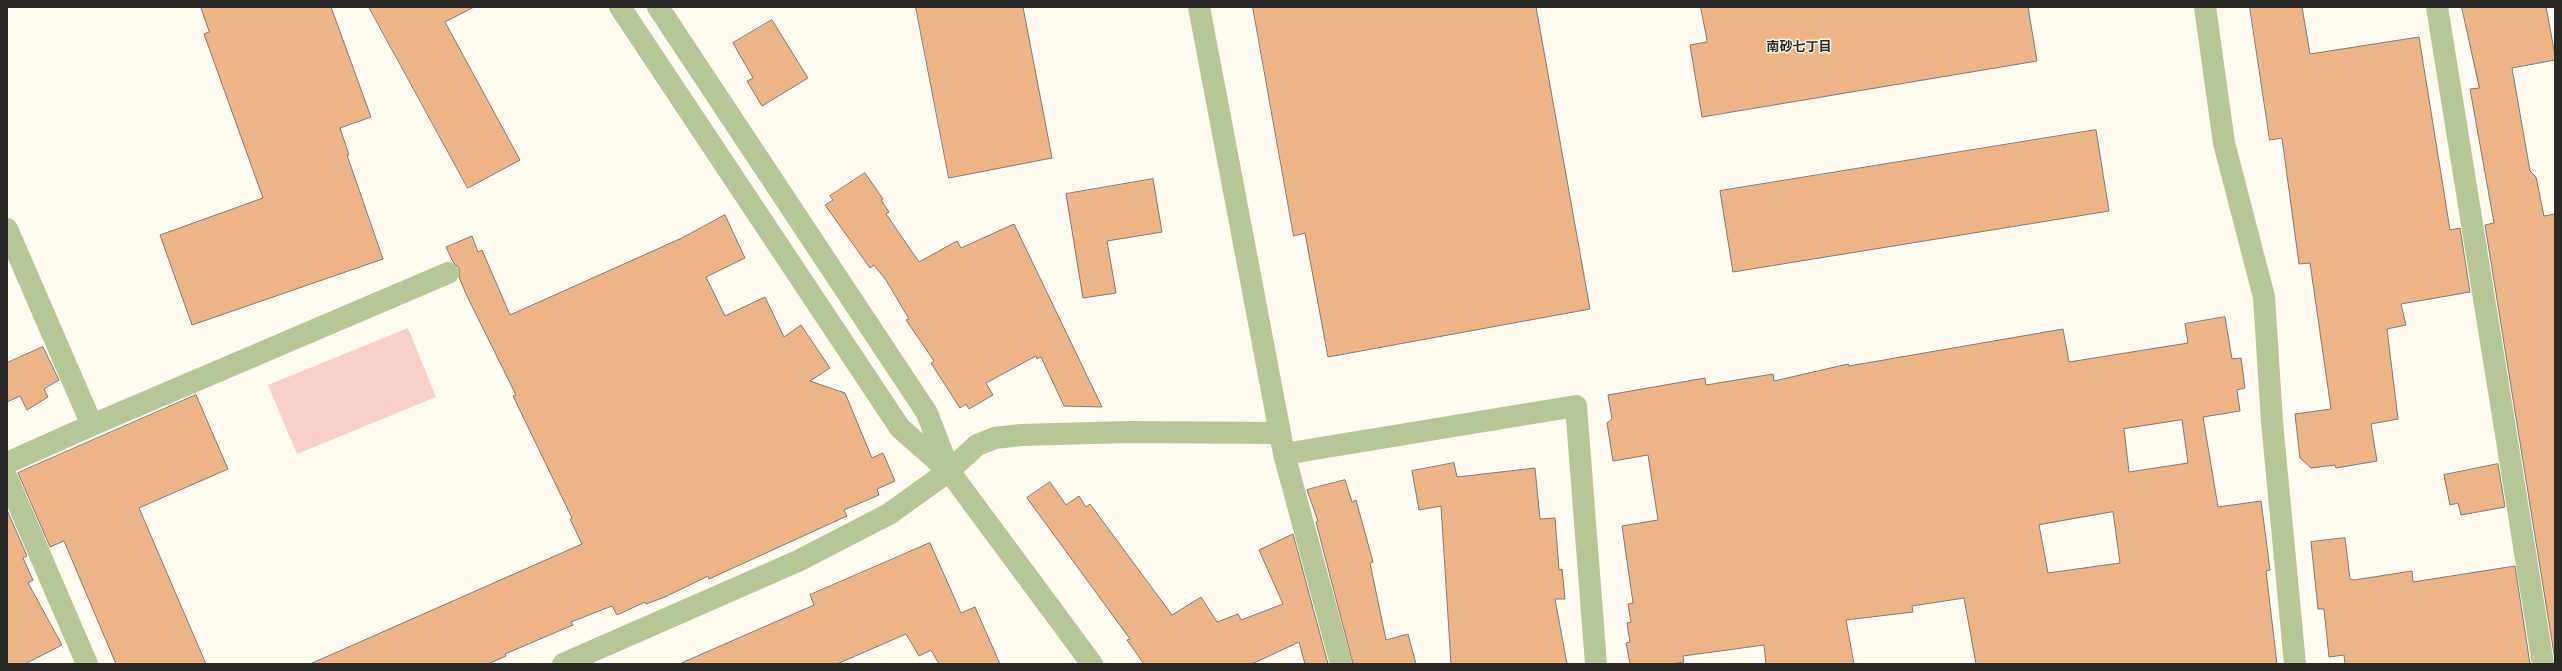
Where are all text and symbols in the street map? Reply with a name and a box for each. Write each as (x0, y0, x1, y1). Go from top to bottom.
district label: 南砂七丁目 (1767, 39, 1831, 55)

